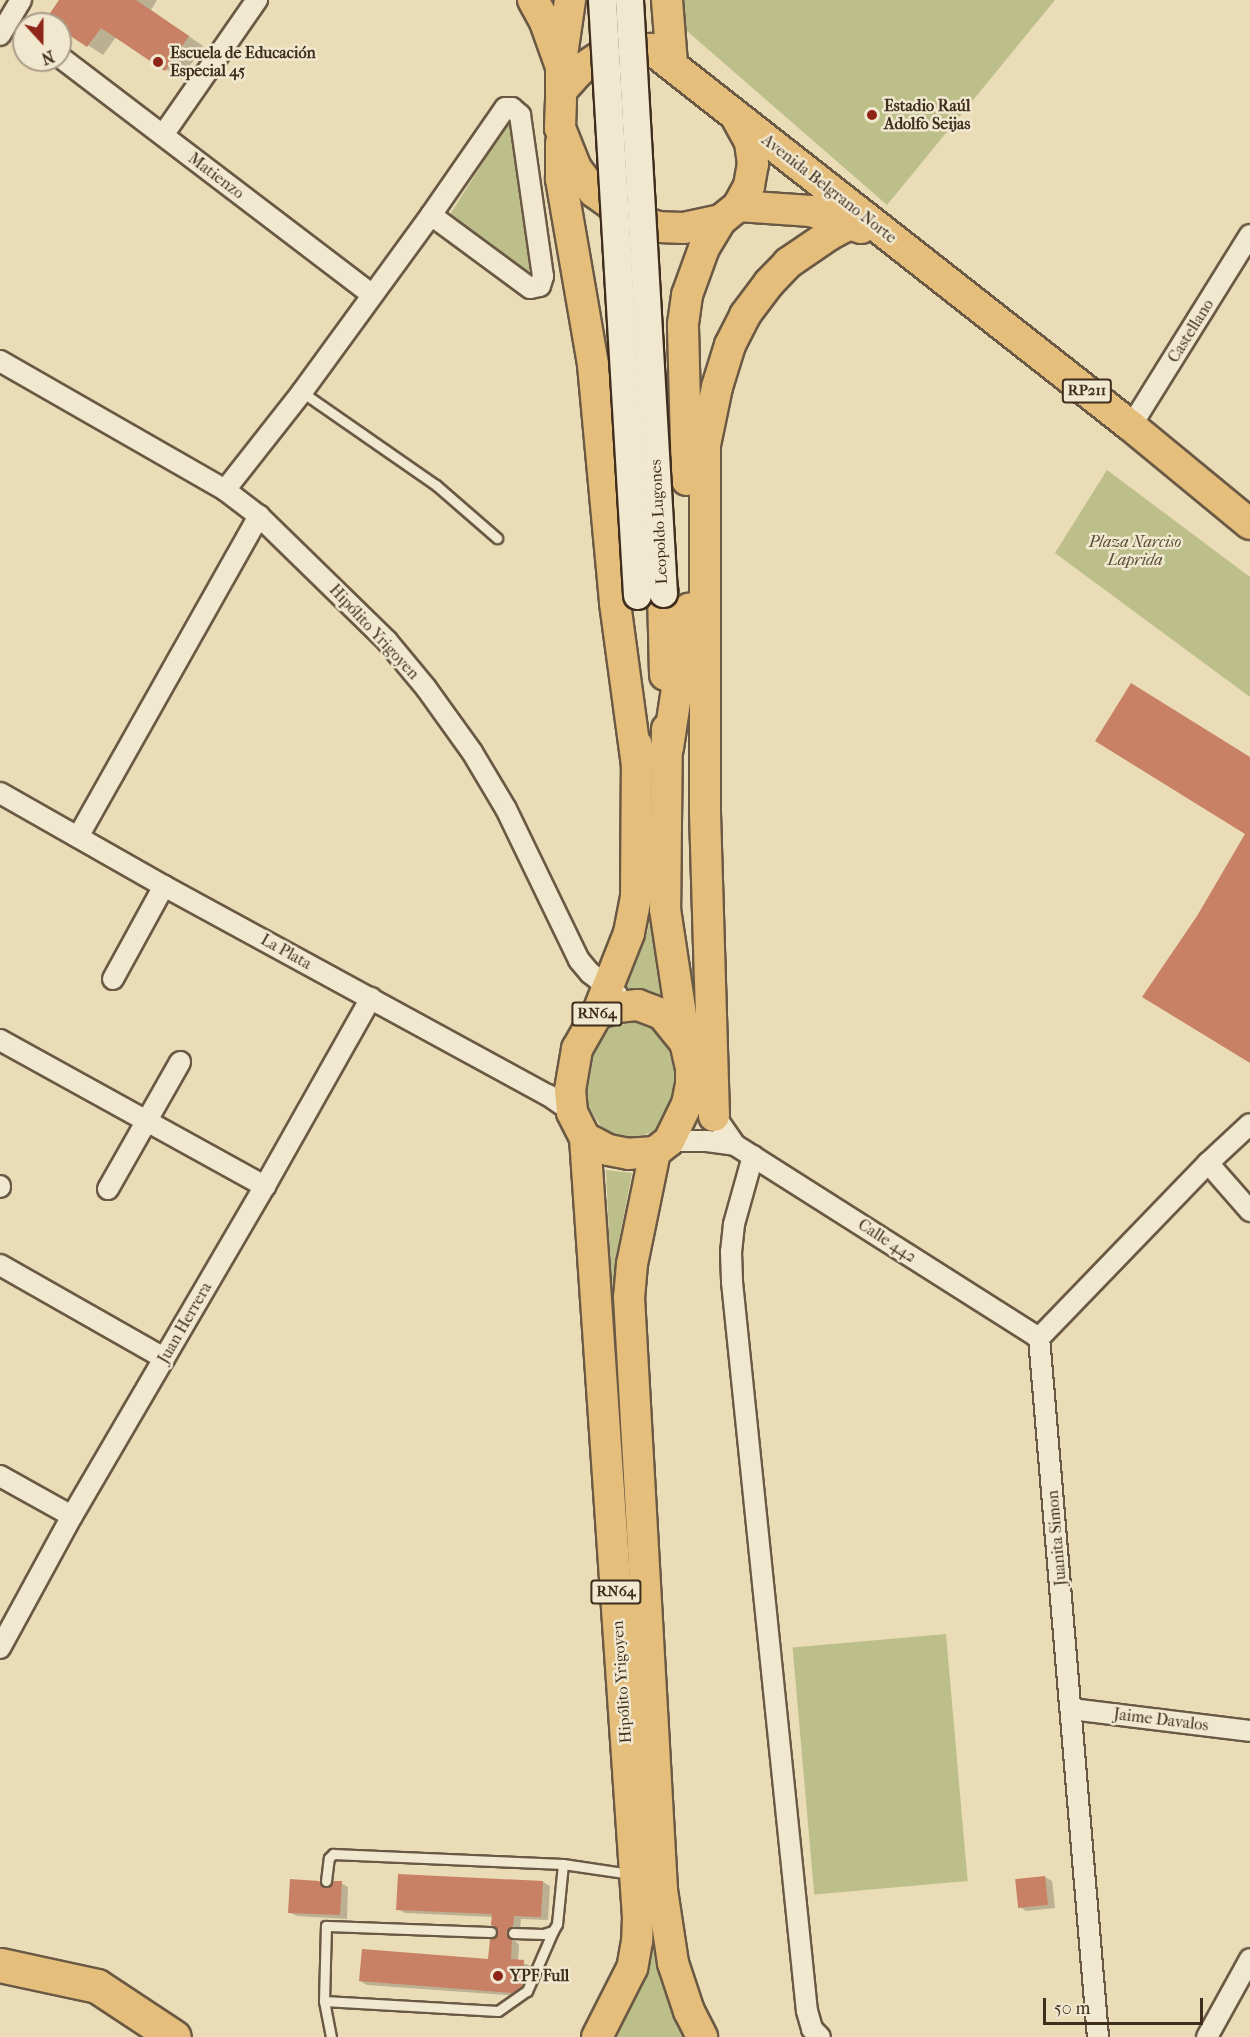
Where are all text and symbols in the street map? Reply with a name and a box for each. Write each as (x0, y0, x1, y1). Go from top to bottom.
north arrow (12, 12, 72, 72)
place label: Escuela de Educación Especial 45 (170, 43, 316, 81)
text: N (39, 46, 57, 68)
marker: Escuela de Educación Especial 45 (151, 55, 165, 69)
place label: Estadio Raúl Adolfo Seijas (884, 96, 970, 134)
marker: Estadio Raúl Adolfo Seijas (865, 108, 879, 122)
street label: Avenida Belgrano Norte (758, 130, 900, 248)
street label: Matienzo (184, 149, 248, 203)
street label: Castellano (1164, 296, 1218, 366)
road number: RP211 (1062, 379, 1112, 403)
street label: Leopoldo Lugones (646, 459, 672, 585)
park label: Plaza Narciso Laprida (1089, 532, 1181, 570)
street label: Hipólito Yrigoyen (325, 580, 423, 684)
street label: La Plata (257, 930, 315, 974)
road number: RN64 (570, 1002, 624, 1026)
street label: Calle 442 (854, 1215, 920, 1267)
street label: Juan Herrera (154, 1279, 216, 1367)
street label: Juanita Simon (1043, 1489, 1071, 1587)
road number: RN64 (589, 1580, 643, 1604)
street label: Hipólito Yrigoyen (608, 1620, 636, 1744)
street label: Jaime Davalos (1113, 1705, 1209, 1735)
place label: YPF Full (510, 1966, 569, 1986)
marker: YPF Full (491, 1969, 505, 1983)
scale bar (1046, 1986, 1206, 2024)
text: 50 m (1054, 1998, 1090, 2019)

